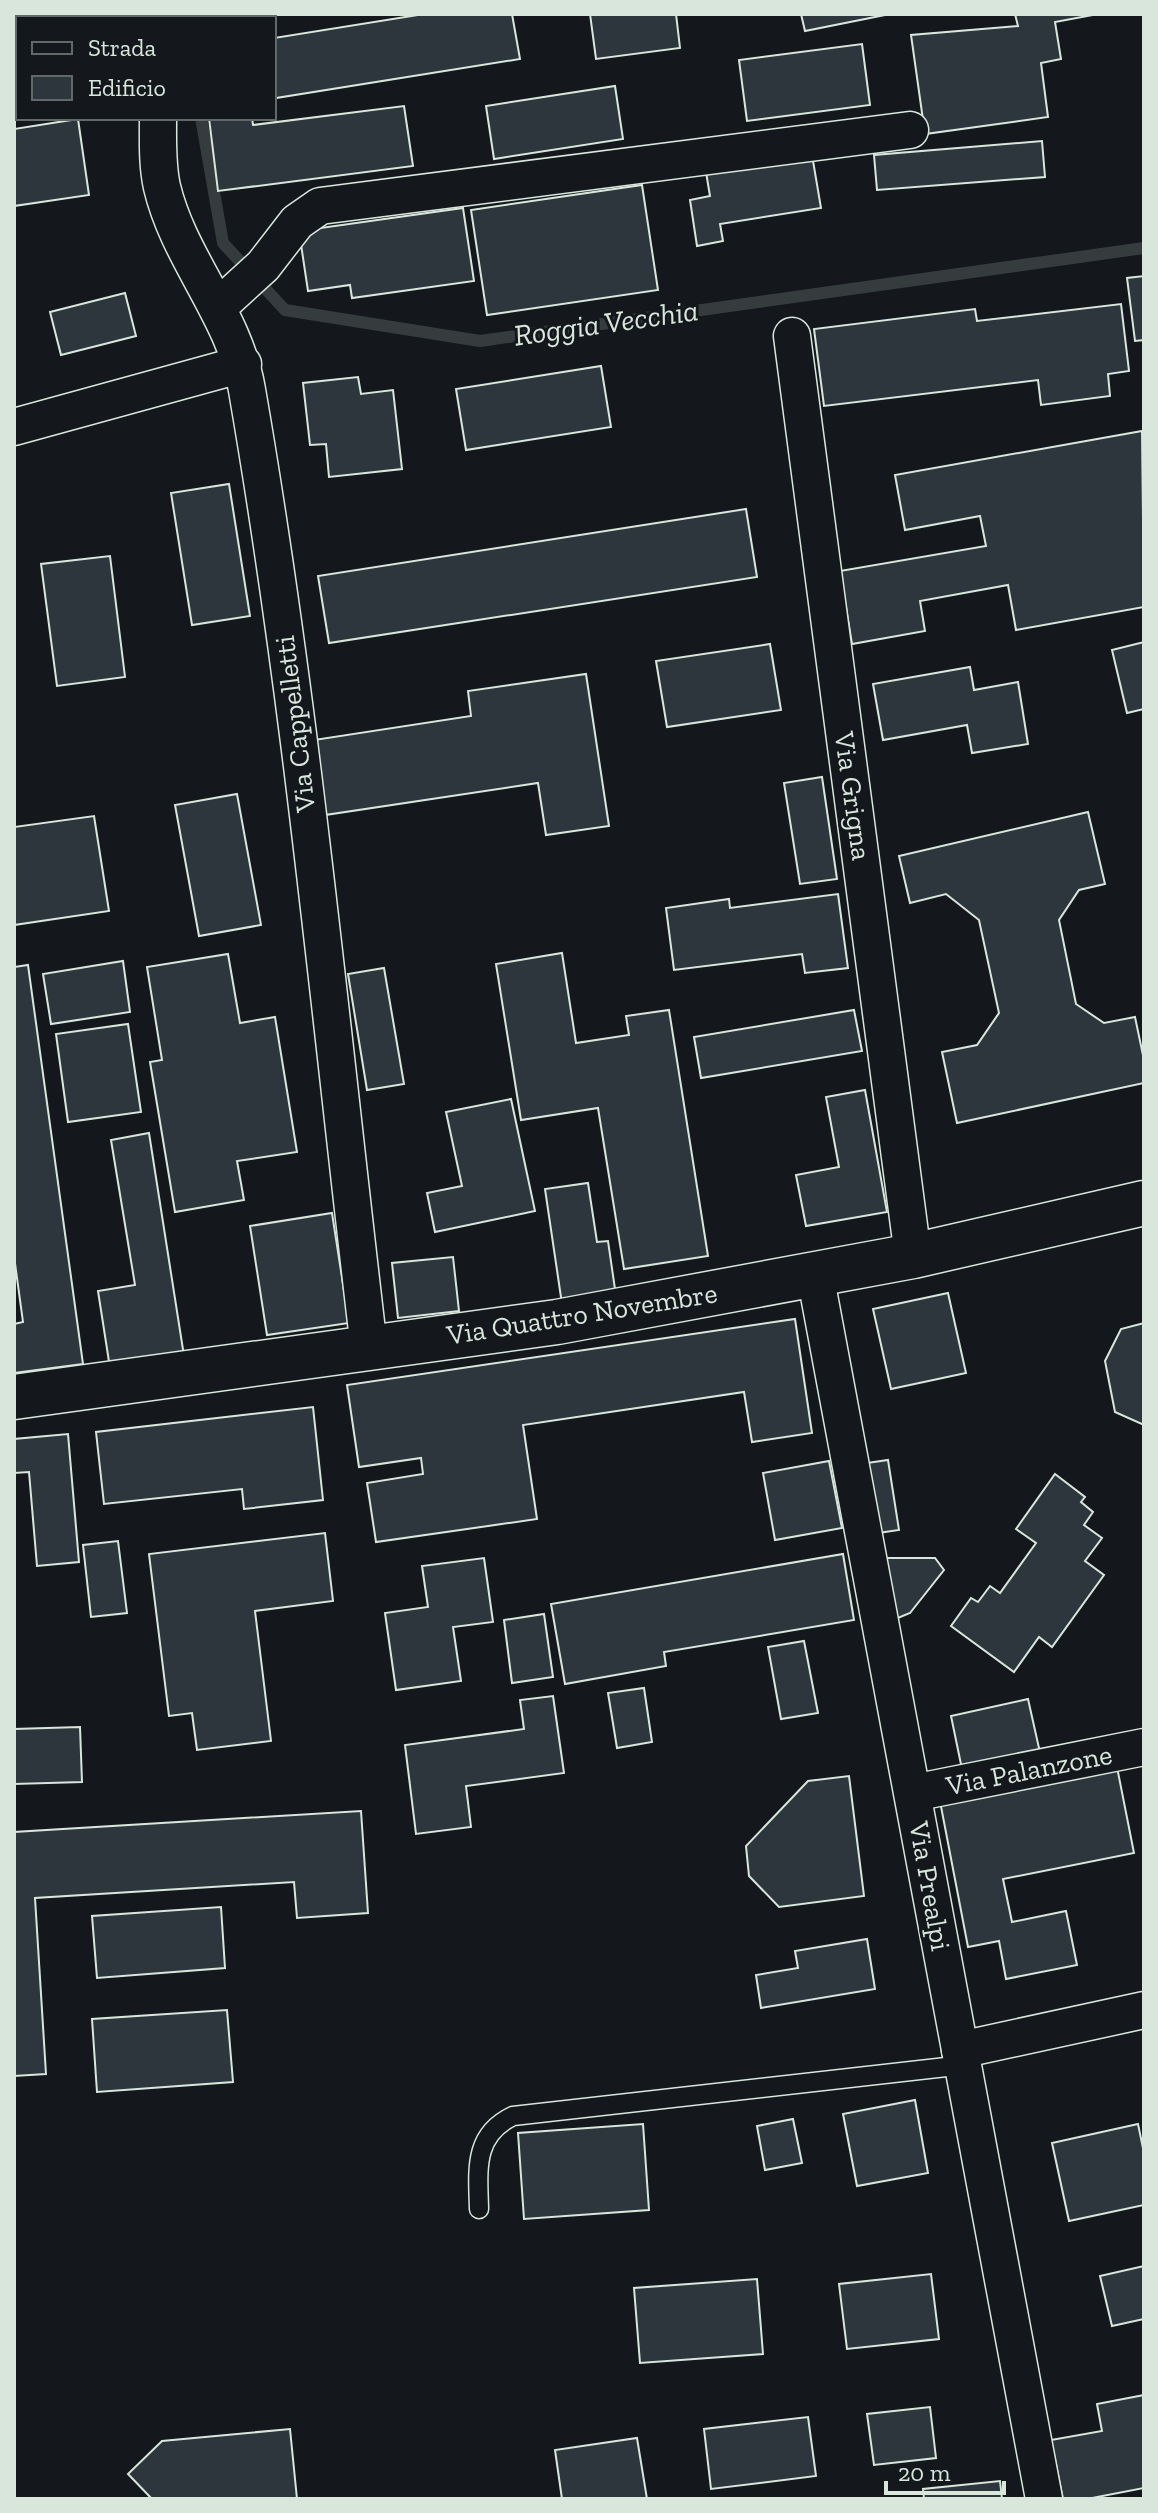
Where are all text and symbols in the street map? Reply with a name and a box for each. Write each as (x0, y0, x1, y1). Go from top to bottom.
legend (16, 16, 276, 120)
text: Strada (88, 33, 157, 62)
text: Edificio (88, 73, 166, 102)
water label: Roggia Vecchia (512, 292, 700, 354)
street label: Via Cappelletti (268, 634, 322, 815)
street label: Via Grigna (828, 729, 878, 863)
street label: Via Quattro Novembre (443, 1276, 720, 1352)
street label: Via Palanzone (942, 1738, 1115, 1802)
street label: Via Prealpi (902, 1818, 958, 1953)
scale bar (886, 2445, 1004, 2495)
text: 20 m (898, 2458, 951, 2487)

